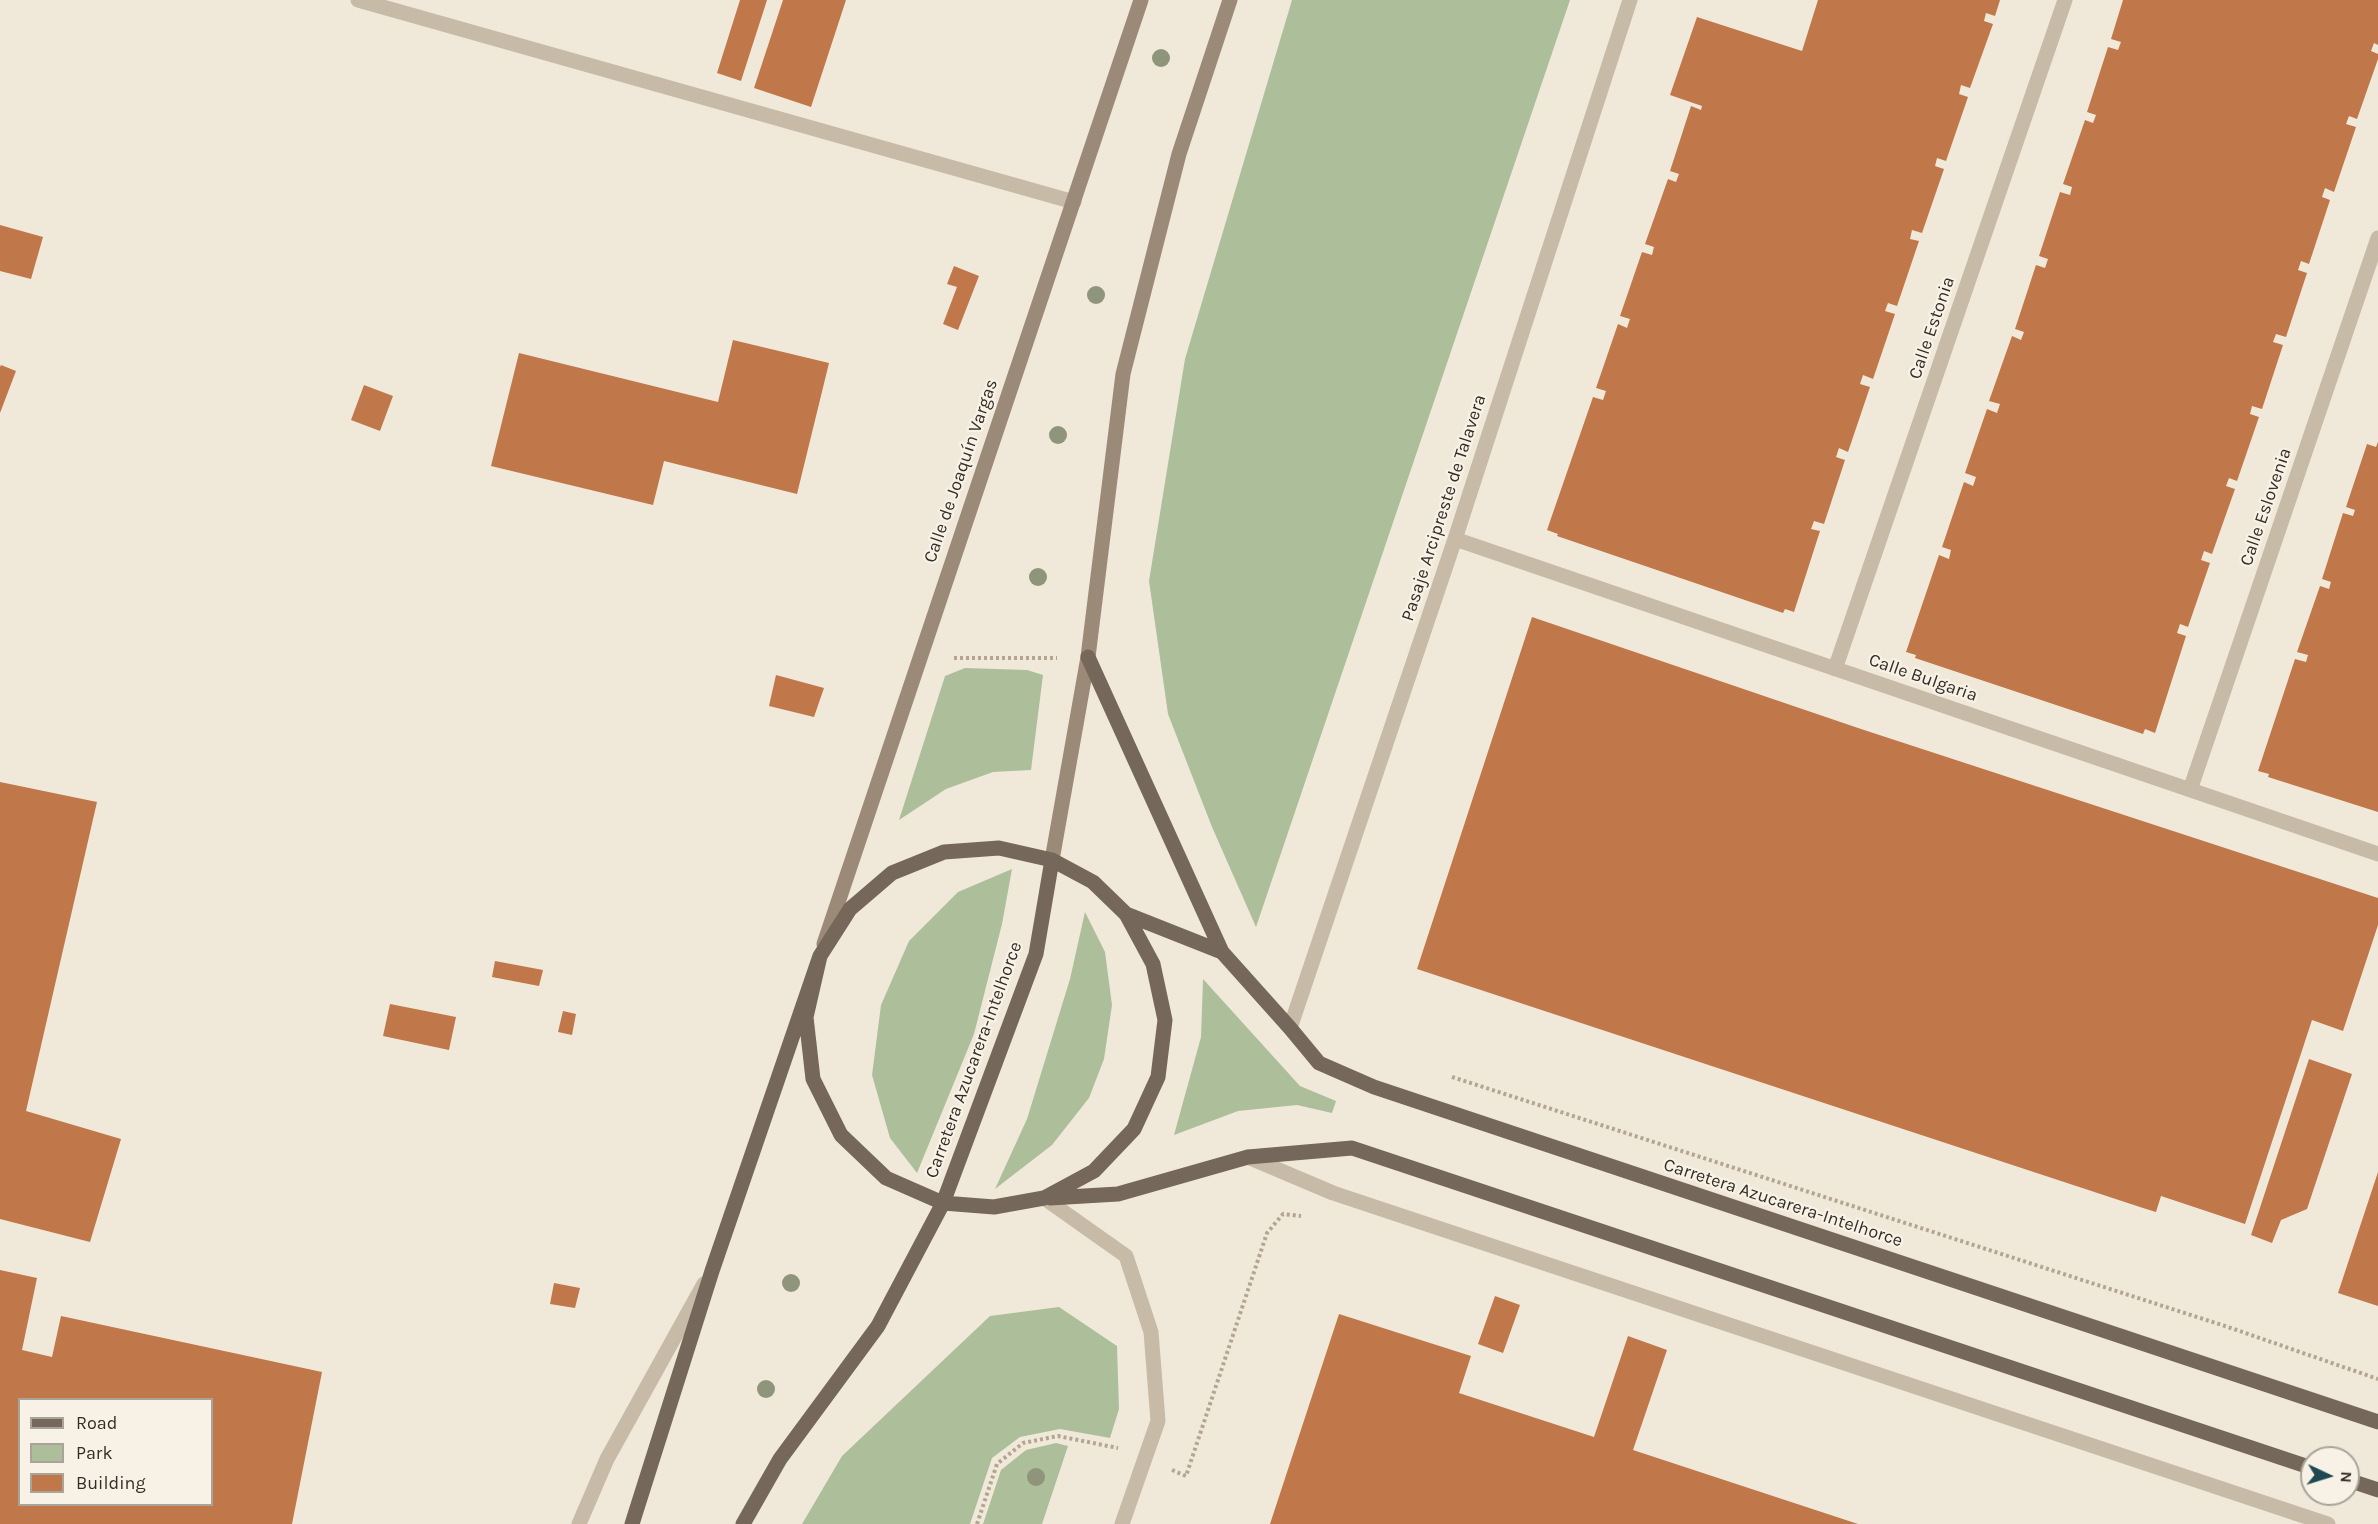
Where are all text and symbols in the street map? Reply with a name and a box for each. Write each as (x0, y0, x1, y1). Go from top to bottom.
street label: Calle Estonia (1904, 274, 1960, 382)
street label: Calle de Joaquín Vargas (919, 376, 1003, 566)
street label: Pasaje Arcipreste de Talavera (1397, 392, 1491, 624)
street label: Calle Eslovenia (2236, 445, 2296, 569)
street label: Calle Bulgaria (1866, 649, 1980, 707)
street label: Carretera Azucarera-Intelhorce (921, 939, 1027, 1181)
street label: Carretera Azucarera-Intelhorce (1661, 1154, 1905, 1252)
legend (18, 1398, 213, 1506)
text: Road (76, 1412, 117, 1434)
text: Park (76, 1442, 113, 1464)
north arrow (2300, 1446, 2360, 1506)
text: N (2337, 1471, 2356, 1484)
text: Building (76, 1472, 146, 1494)

